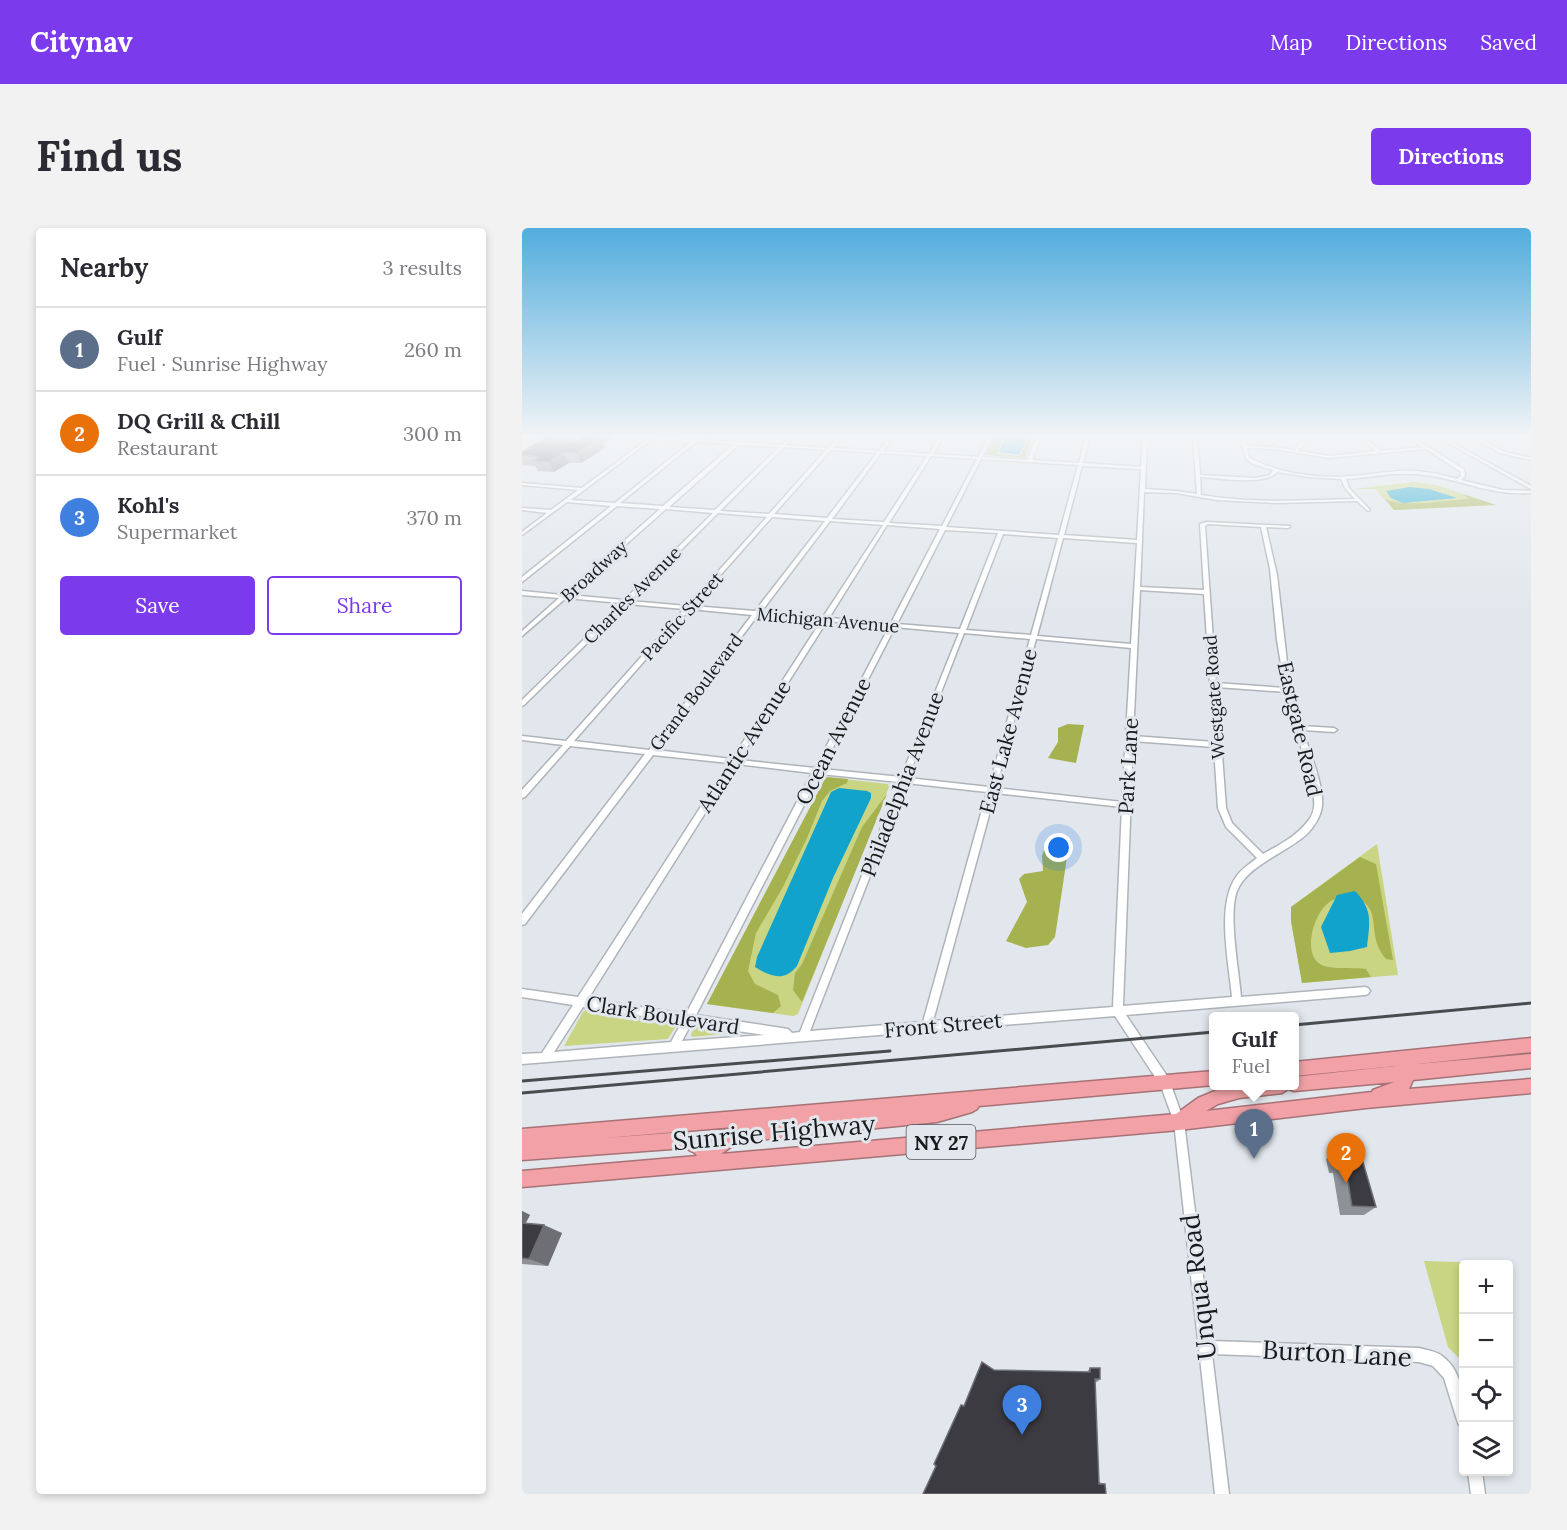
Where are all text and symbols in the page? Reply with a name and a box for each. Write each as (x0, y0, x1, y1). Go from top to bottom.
text: Citynav (30, 24, 133, 60)
text: Map (1270, 29, 1313, 56)
text: Directions (1346, 29, 1447, 56)
text: Saved (1480, 29, 1537, 56)
button: Directions (1371, 128, 1531, 185)
text: Find us (36, 129, 182, 183)
text: Nearby (60, 251, 148, 284)
text: 3 results (383, 255, 462, 280)
text: Gulf (117, 323, 162, 351)
text: 1 (75, 337, 84, 362)
text: 260 m (404, 337, 462, 362)
text: Fuel · Sunrise Highway (117, 351, 327, 376)
text: DQ Grill & Chill (117, 407, 280, 435)
text: 2 (74, 421, 85, 446)
text: 300 m (403, 421, 462, 446)
text: Restaurant (117, 435, 218, 460)
text: Kohl's (117, 491, 180, 519)
text: 3 (74, 505, 85, 530)
text: 370 m (407, 505, 462, 530)
text: Supermarket (117, 519, 237, 544)
street label: Broadway (556, 535, 633, 607)
street label: Charles Avenue (578, 541, 686, 649)
street label: Pacific Street (636, 567, 728, 665)
button: Save (60, 576, 255, 635)
button: Share (267, 576, 462, 635)
street label: Michigan Avenue (756, 602, 900, 638)
street label: Grand Boulevard (644, 629, 748, 755)
street label: Westgate Road (1198, 634, 1230, 760)
street label: East Lake Avenue (973, 645, 1043, 817)
street label: Eastgate Road (1271, 659, 1329, 799)
street label: Ocean Avenue (789, 673, 877, 809)
street label: Atlantic Avenue (691, 675, 797, 818)
street label: Philadelphia Avenue (854, 688, 950, 880)
street label: Park Lane (1112, 717, 1144, 815)
your location (1044, 833, 1073, 862)
street label: Clark Boulevard (585, 990, 741, 1040)
street label: Front Street (883, 1006, 1004, 1044)
popup (1209, 1012, 1299, 1090)
text: Gulf (1231, 1025, 1277, 1053)
text: Fuel (1231, 1053, 1270, 1078)
street label: Sunrise Highway (672, 1107, 877, 1157)
pin: 1 (1234, 1110, 1274, 1159)
road number: NY 27 (906, 1125, 976, 1159)
pin: 2 (1326, 1134, 1366, 1183)
street label: Unqua Road (1173, 1212, 1223, 1362)
map controls (1459, 1260, 1513, 1476)
button: + (1459, 1260, 1513, 1314)
button: − (1459, 1314, 1513, 1368)
street label: Burton Lane (1261, 1333, 1413, 1373)
button: locate (1459, 1368, 1513, 1422)
pin: 3 (1002, 1386, 1042, 1435)
button: layers (1459, 1422, 1513, 1476)

